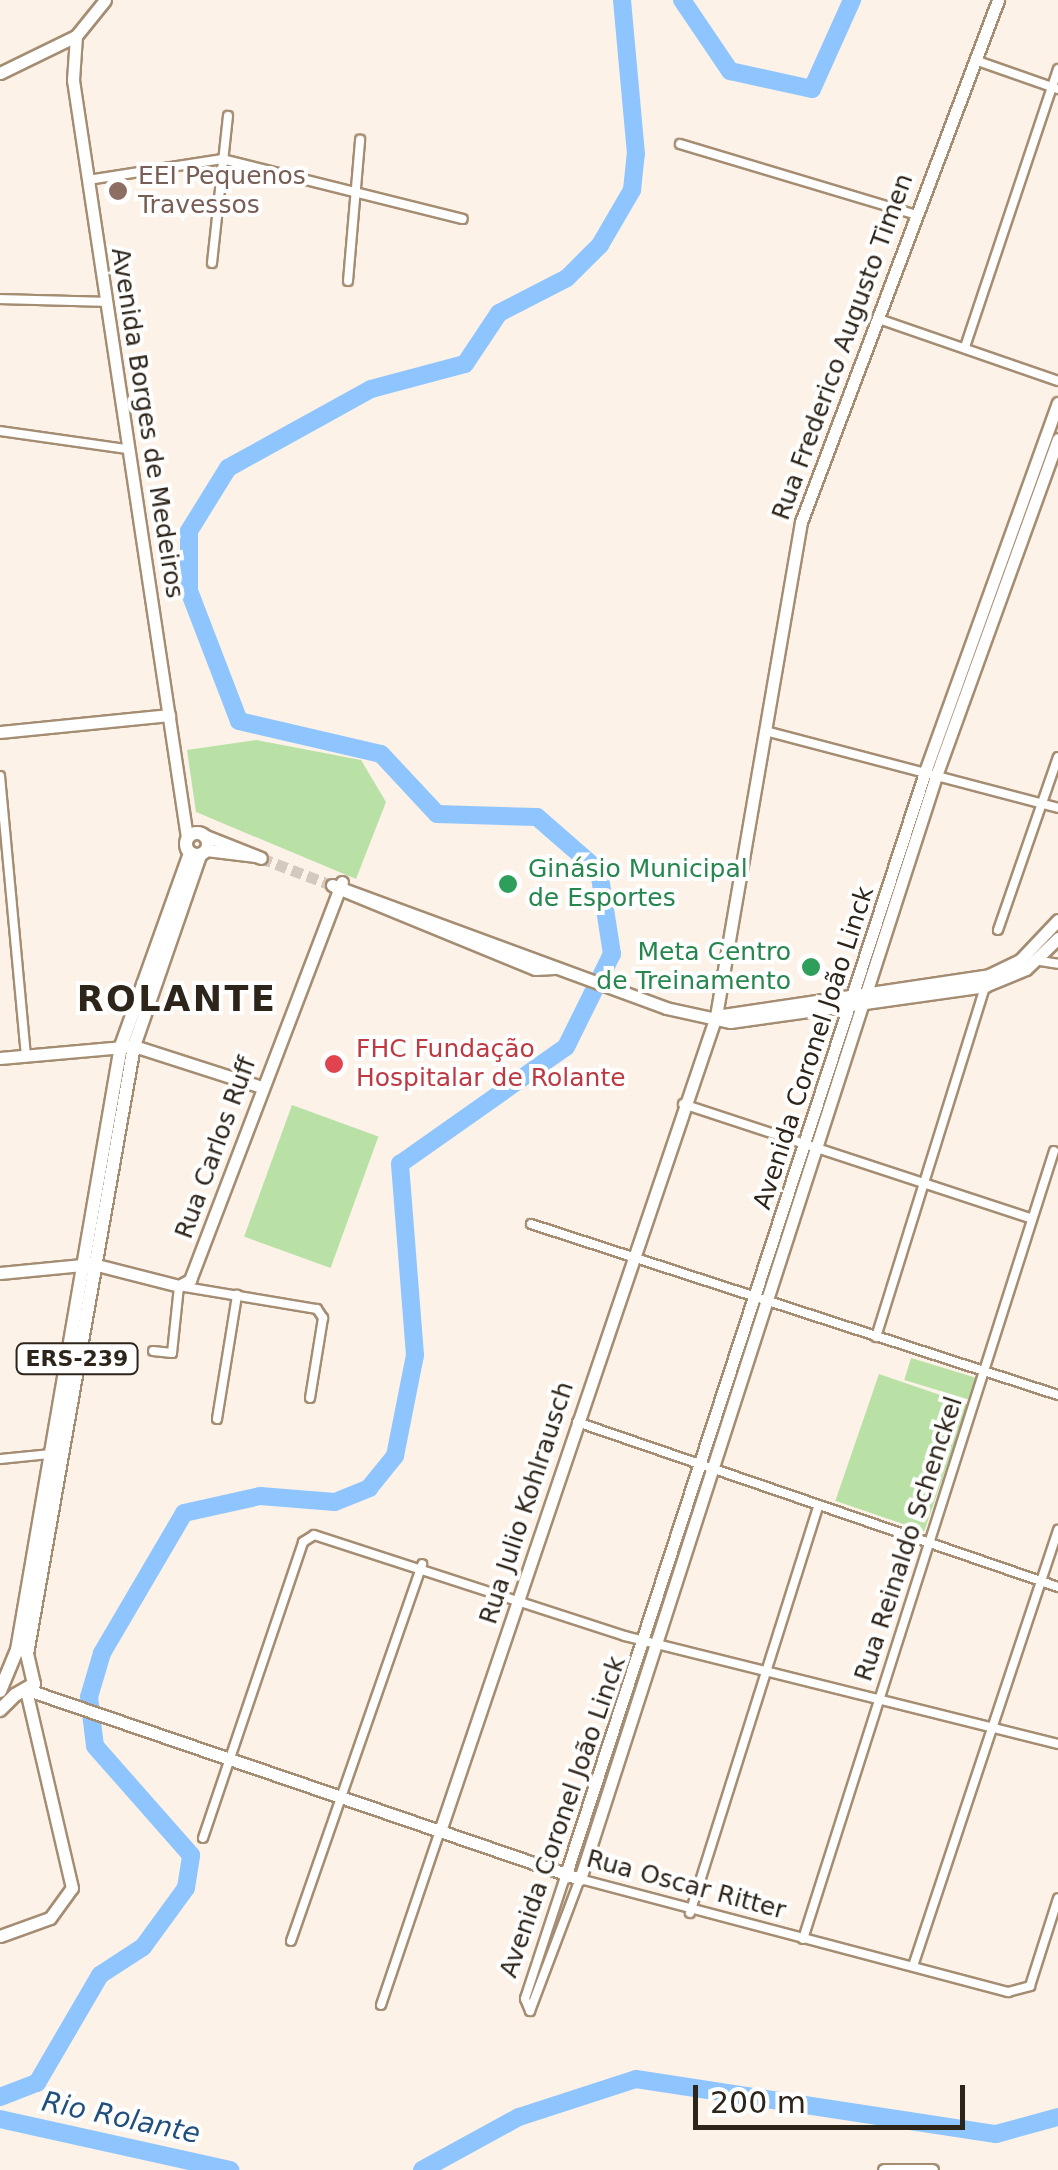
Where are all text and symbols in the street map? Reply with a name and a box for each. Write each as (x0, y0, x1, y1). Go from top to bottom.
place label: EEI Pequenos Travessos (138, 162, 306, 221)
street label: Rua Frederico Augusto Timen (766, 170, 920, 524)
marker: EEI Pequenos Travessos (107, 180, 129, 202)
street label: Avenida Borges de Medeiros (104, 246, 190, 600)
place label: Ginásio Municipal de Esportes (528, 855, 748, 914)
marker: Ginásio Municipal de Esportes (497, 873, 519, 895)
street label: Avenida Coronel João Linck (748, 883, 880, 1213)
place label: Meta Centro de Treinamento (596, 938, 791, 997)
marker: Meta Centro de Treinamento (800, 956, 822, 978)
district label: ROLANTE (77, 978, 277, 1020)
place label: FHC Fundação Hospitalar de Rolante (356, 1035, 626, 1094)
marker: FHC Fundação Hospitalar de Rolante (321, 1051, 347, 1077)
street label: Rua Carlos Ruff (169, 1053, 263, 1243)
road number: ERS-239 (15, 1342, 140, 1376)
street label: Rua Julio Kohlrausch (474, 1378, 580, 1628)
street label: Rua Reinaldo Schenckel (849, 1393, 969, 1685)
street label: Avenida Coronel João Linck (494, 1652, 632, 1982)
street label: Rua Oscar Ritter (583, 1844, 789, 1926)
scale bar (698, 2065, 970, 2127)
water label: Rio Rolante (39, 2085, 203, 2151)
text: 200 m (710, 2085, 806, 2120)

